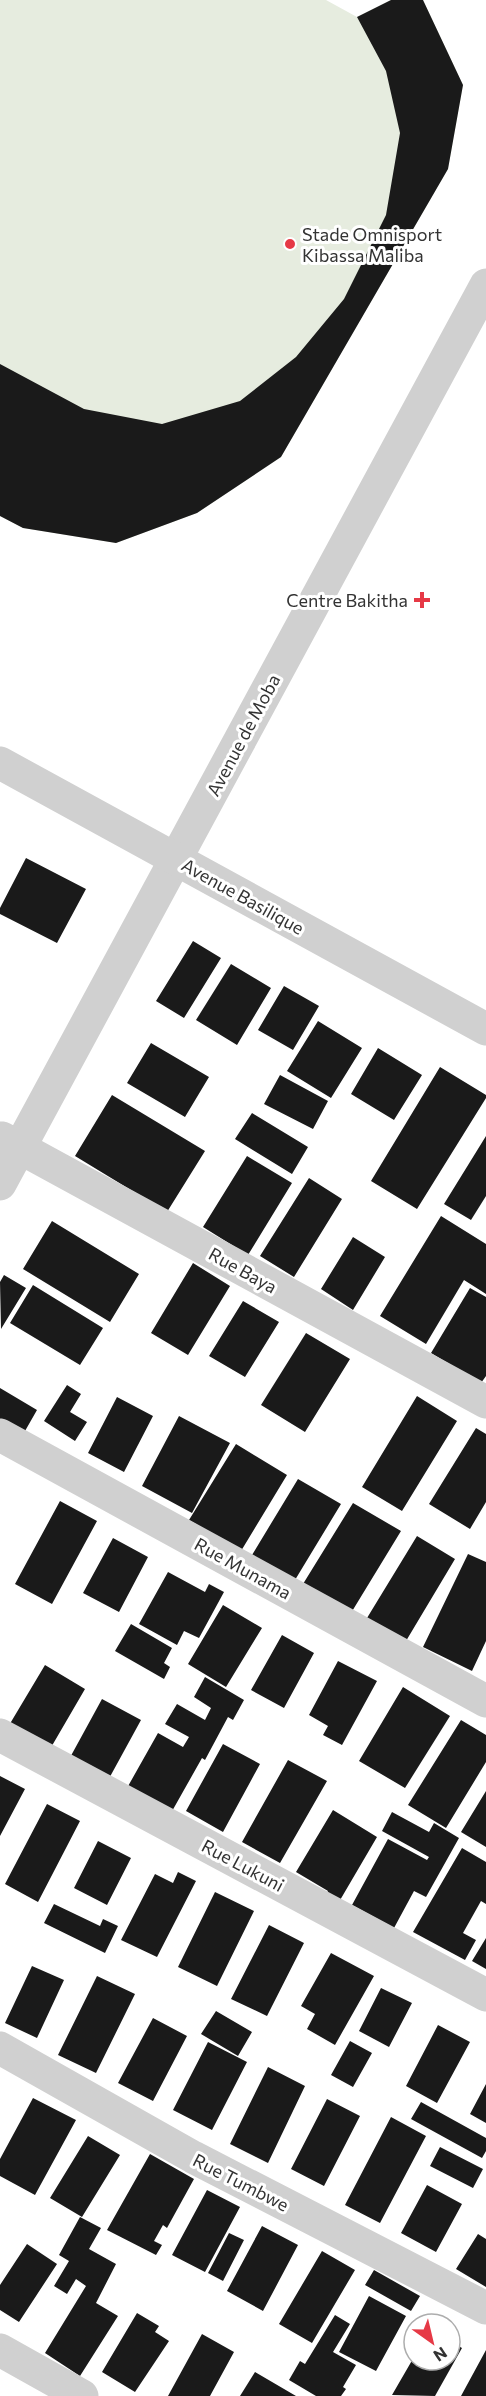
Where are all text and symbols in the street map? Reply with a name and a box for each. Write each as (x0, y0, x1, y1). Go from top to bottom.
place label: Stade Omnisport Kibassa Maliba (302, 223, 442, 266)
marker: Stade Omnisport Kibassa Maliba (283, 237, 297, 251)
place label: Centre Bakitha (286, 589, 408, 611)
marker: Centre Bakitha (413, 591, 431, 609)
street label: Avenue de Moba (202, 670, 284, 800)
street label: Avenue Basilique (178, 853, 308, 939)
street label: Rue Baya (205, 1242, 281, 1298)
street label: Rue Munama (191, 1532, 295, 1604)
street label: Rue Lukuni (198, 1834, 288, 1896)
street label: Rue Tumbwe (189, 2148, 293, 2216)
north arrow (402, 2312, 462, 2372)
text: N (430, 2344, 451, 2366)

